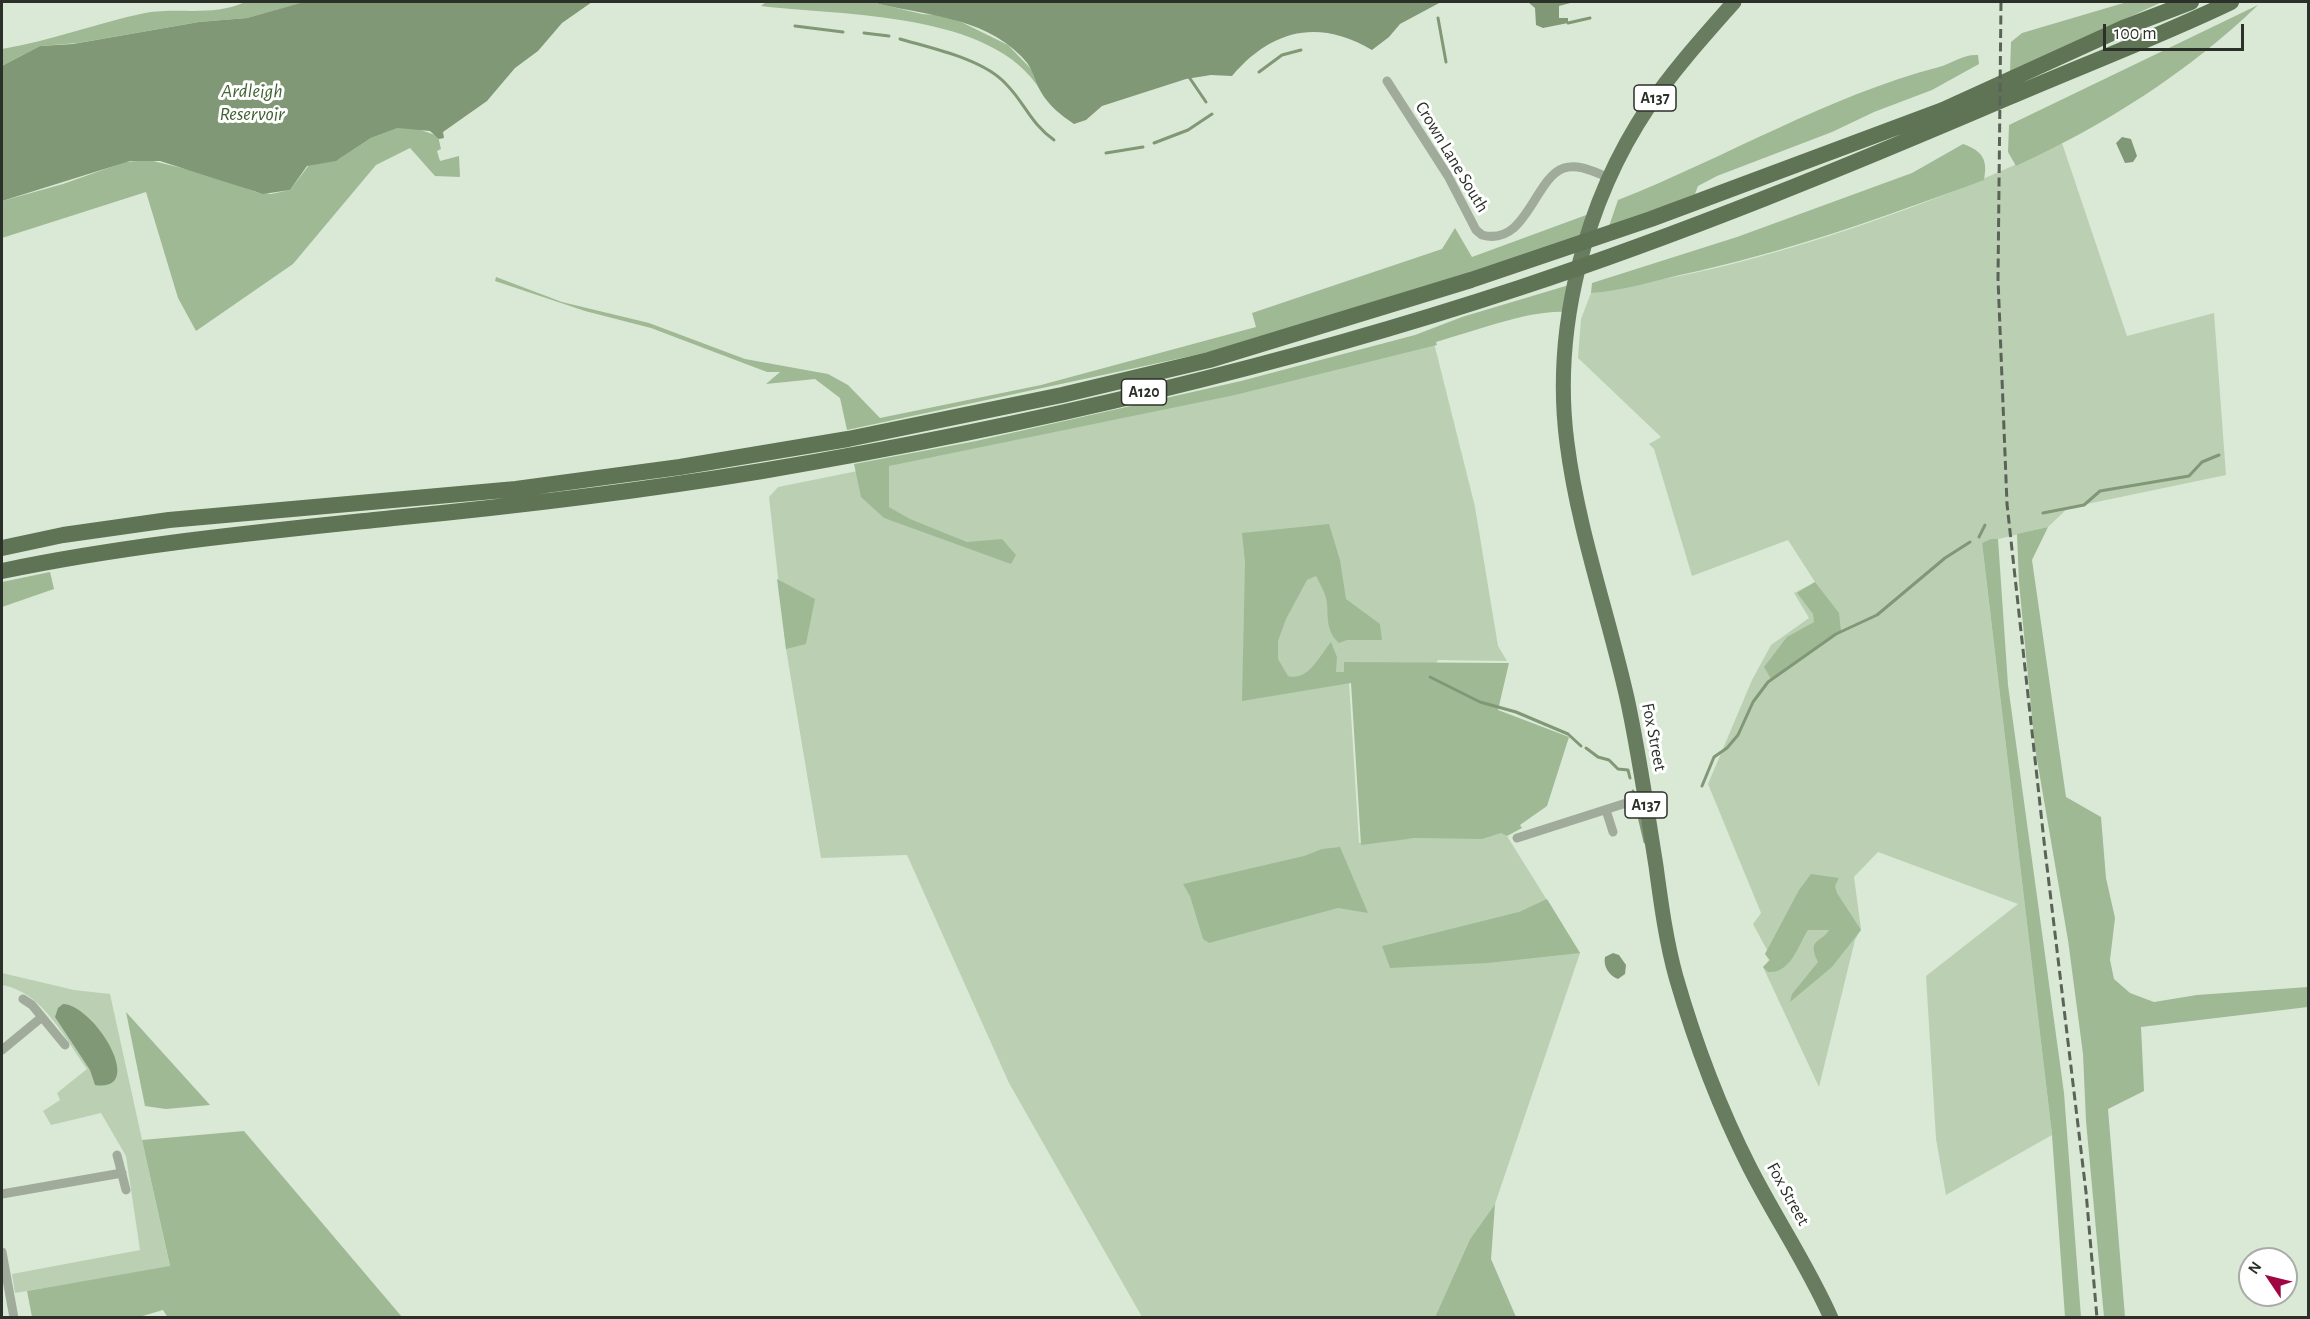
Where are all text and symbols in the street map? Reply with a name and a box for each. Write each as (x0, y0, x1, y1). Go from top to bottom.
scale bar (2106, 12, 2247, 50)
text: 100 m (2114, 25, 2157, 43)
water label: Ardleigh Reservoir (219, 79, 285, 126)
road number: A137 (1634, 85, 1676, 111)
street label: Crown Lane South (1410, 98, 1494, 216)
road number: A120 (1122, 379, 1166, 405)
street label: Fox Street (1637, 701, 1671, 773)
road number: A137 (1625, 792, 1667, 818)
street label: Fox Street (1762, 1159, 1814, 1229)
north arrow (2238, 1247, 2298, 1307)
text: N (2245, 1259, 2265, 1277)

